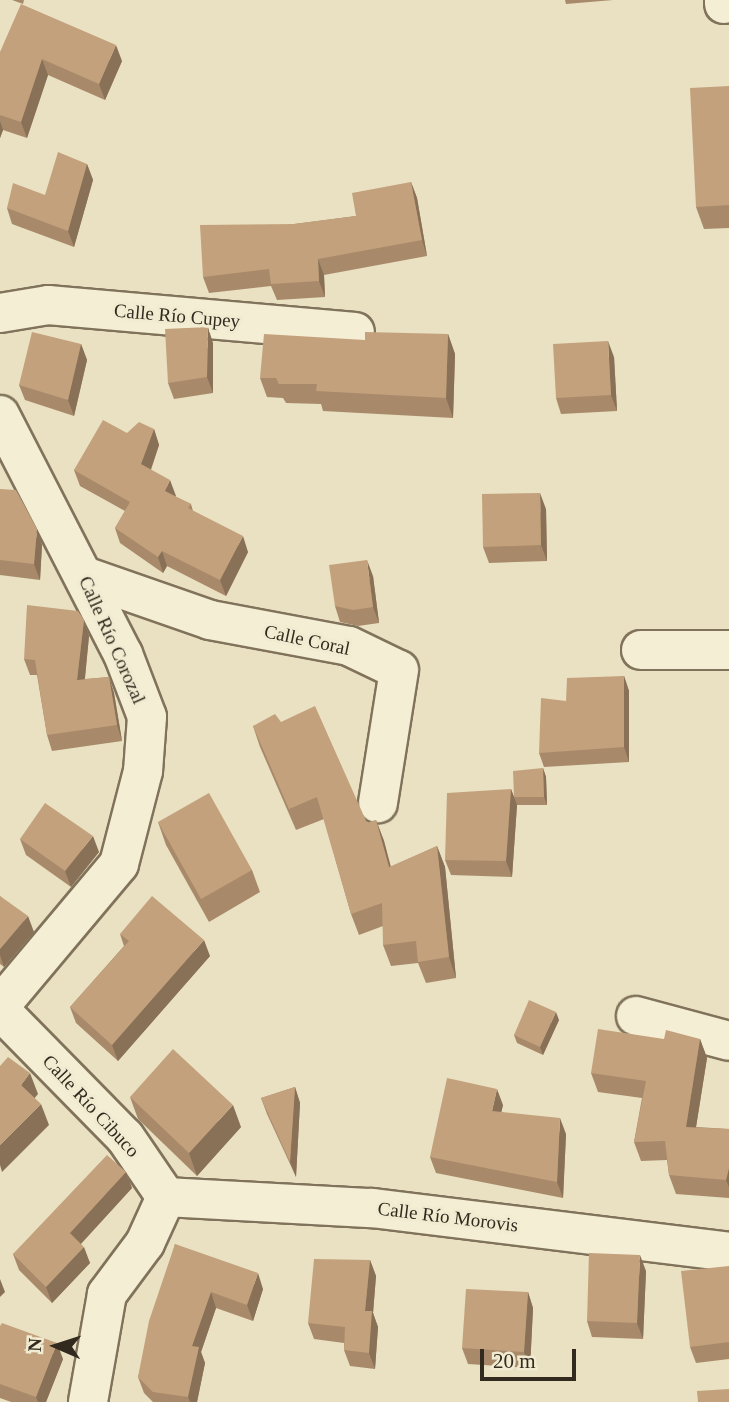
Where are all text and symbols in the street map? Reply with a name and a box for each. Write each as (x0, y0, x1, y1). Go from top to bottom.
street label: Calle Río Cupey (113, 299, 241, 333)
street label: Calle Río Corozal (74, 573, 150, 707)
street label: Calle Coral (262, 620, 352, 660)
street label: Calle Río Cibuco (38, 1050, 144, 1162)
street label: Calle Río Morovis (376, 1197, 520, 1237)
north arrow (21, 1311, 91, 1381)
scale bar (484, 1336, 580, 1380)
text: N (24, 1337, 45, 1352)
text: 20 m (493, 1349, 536, 1373)

